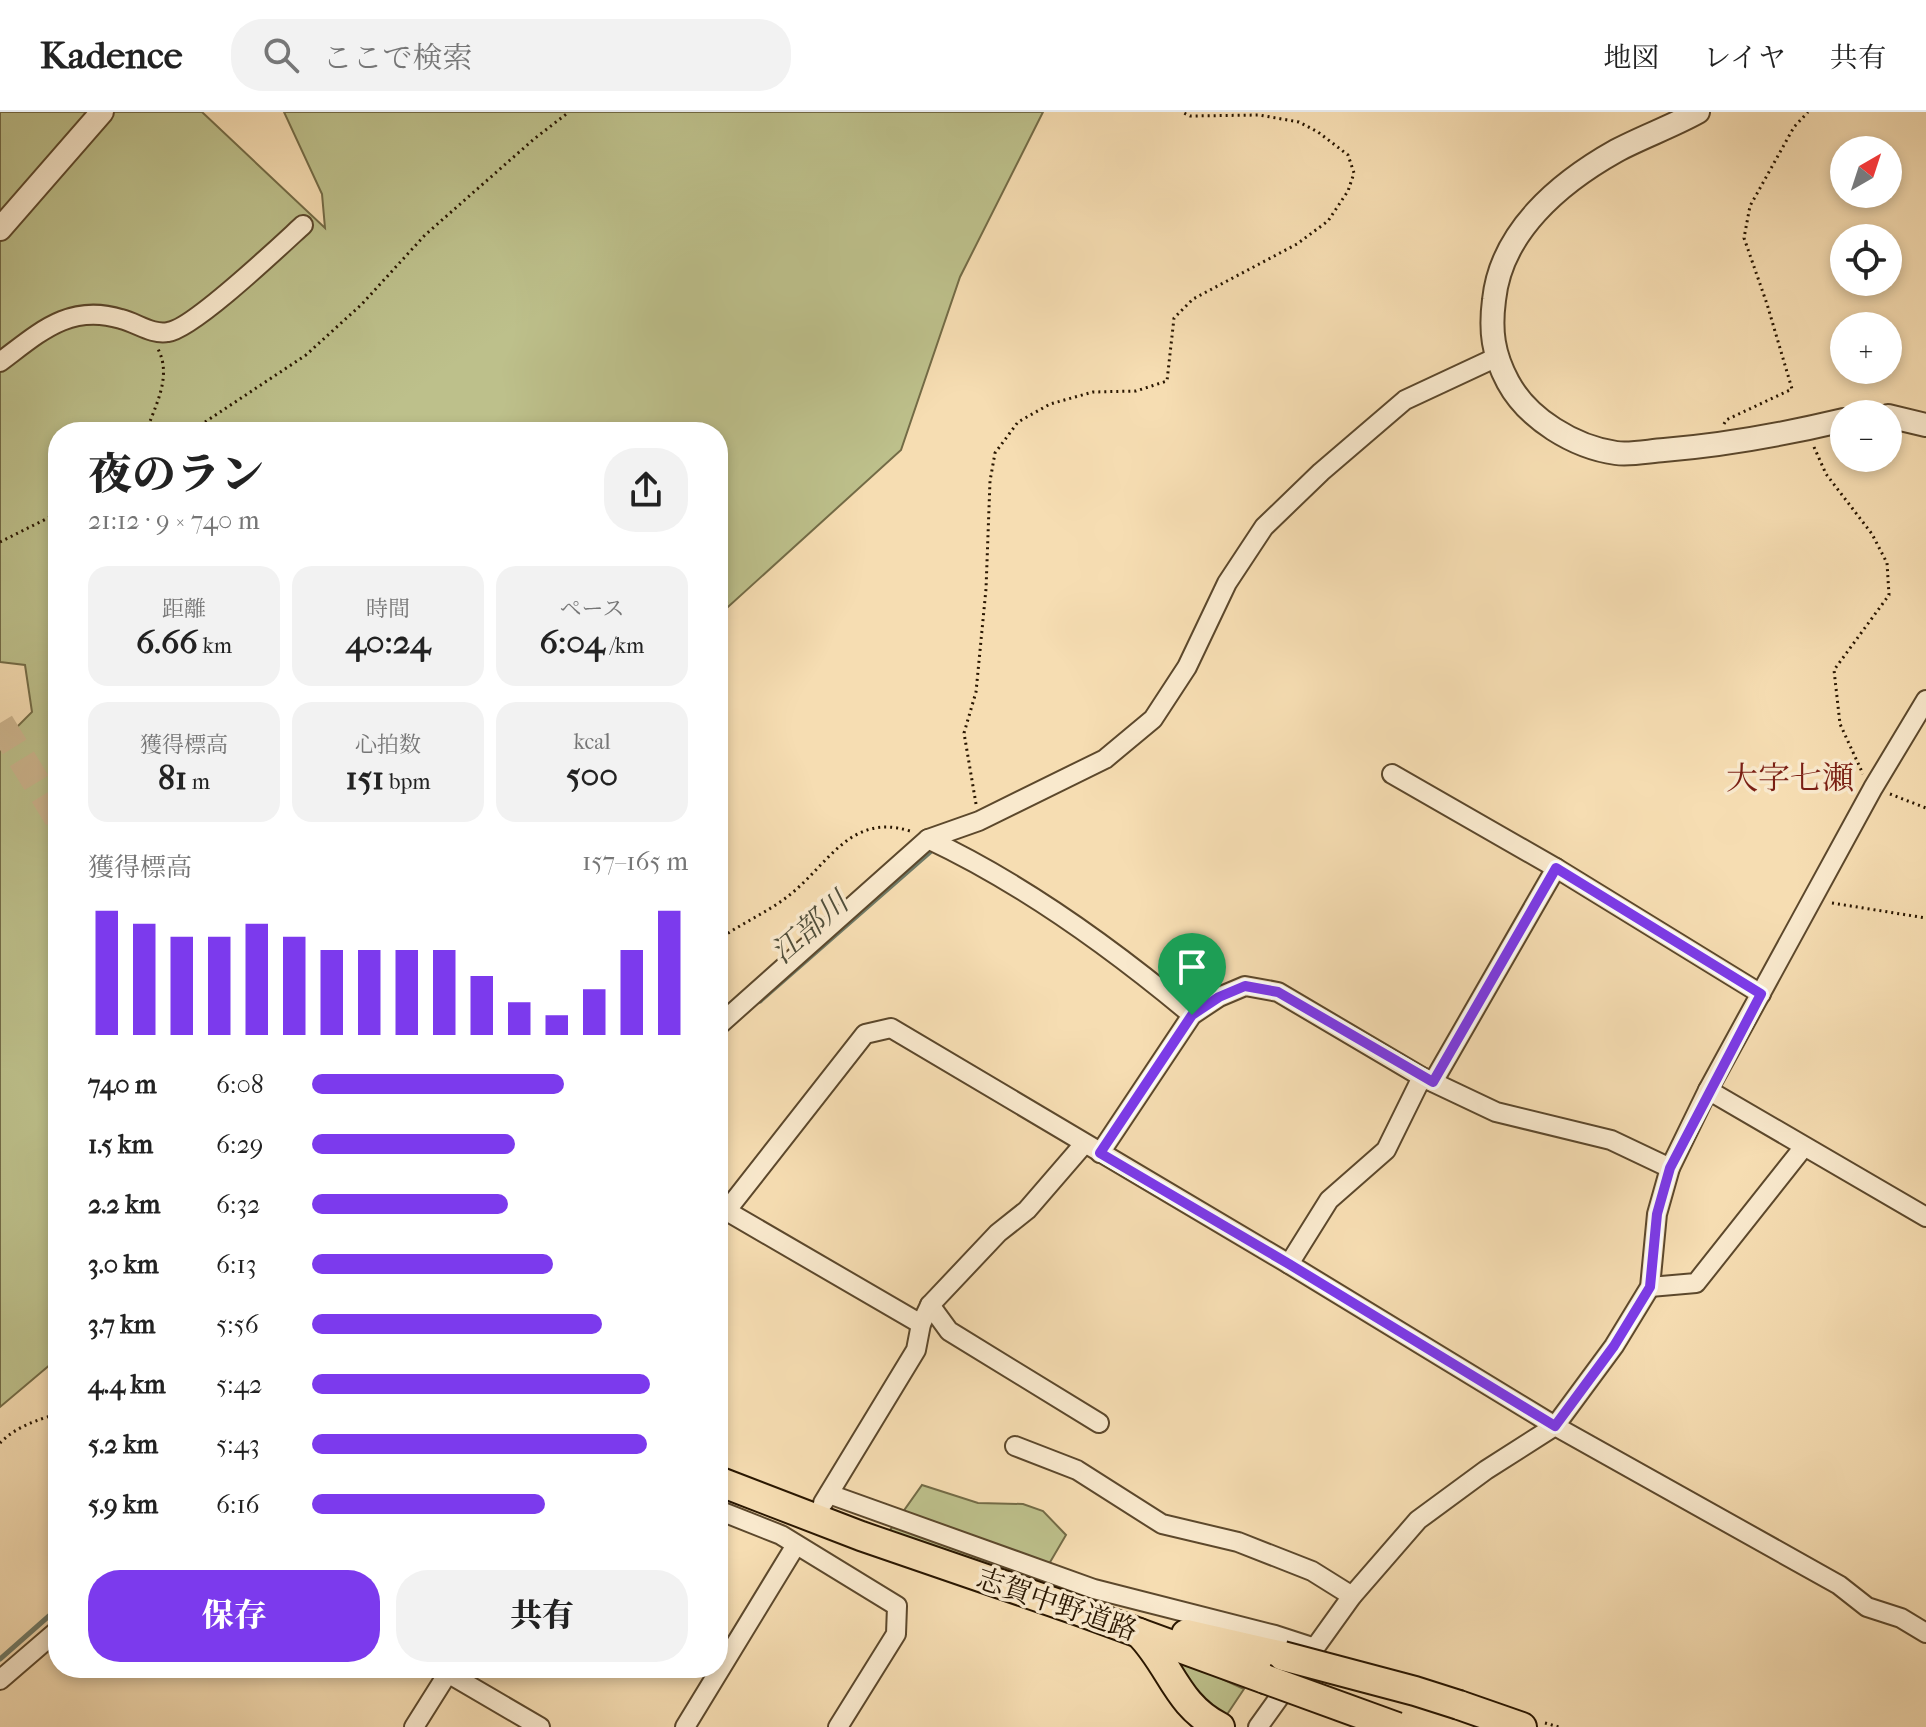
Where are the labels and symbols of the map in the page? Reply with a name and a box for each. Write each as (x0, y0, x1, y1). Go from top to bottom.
north arrow (1830, 136, 1902, 208)
district label: 大字七瀬 (1726, 760, 1854, 797)
water label: 江部川 (765, 883, 858, 971)
pin (1158, 933, 1226, 1015)
street label: 志賀中野道路 (972, 1561, 1142, 1647)

